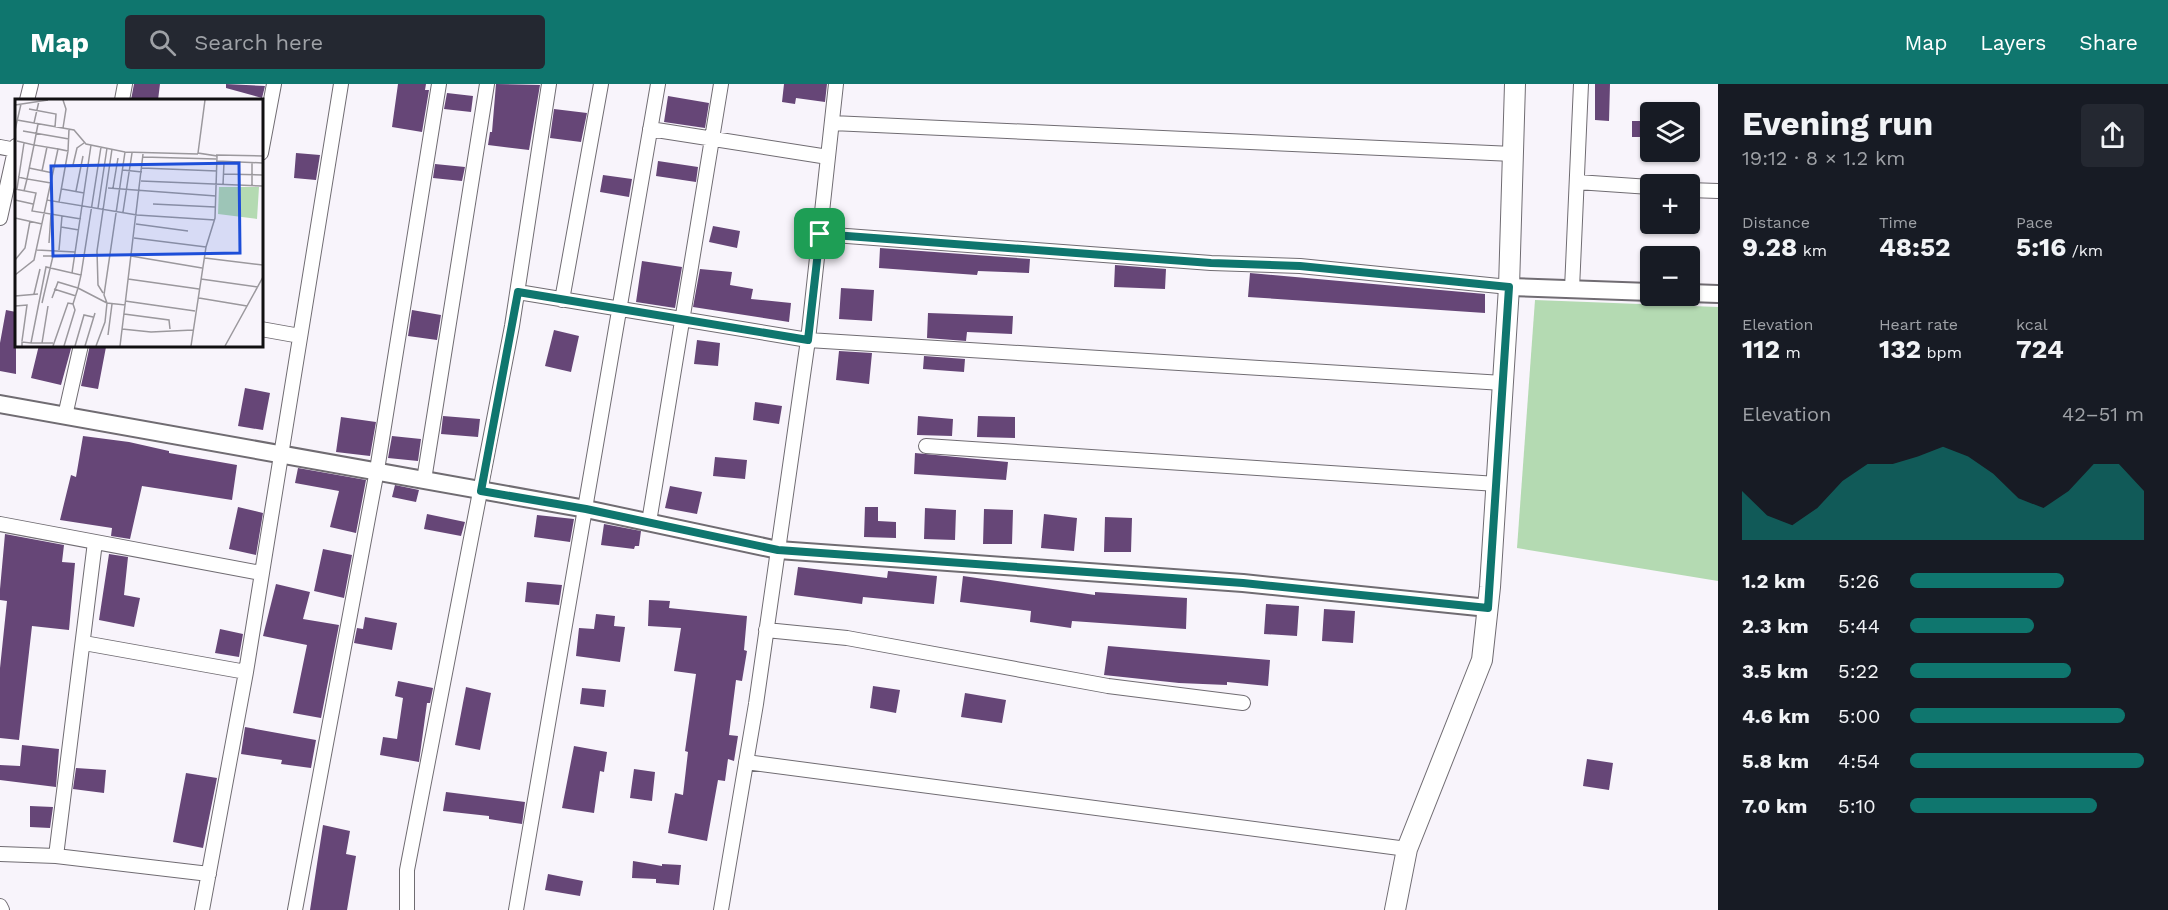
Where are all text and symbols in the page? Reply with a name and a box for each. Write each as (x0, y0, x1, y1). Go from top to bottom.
search box (125, 15, 545, 69)
text: Map (30, 26, 89, 59)
icon: search (146, 26, 179, 59)
text: Search here (194, 30, 323, 55)
text: Map (1904, 30, 1947, 55)
text: Layers (1980, 30, 2046, 55)
text: Share (2079, 30, 2138, 55)
inset map (15, 99, 262, 346)
map controls (1640, 102, 1700, 306)
button: layers (1640, 102, 1700, 162)
text: Evening run (1742, 104, 1933, 143)
button: share (2081, 104, 2144, 167)
text: 19:12 · 8 × 1.2 km (1742, 146, 1905, 170)
button: + (1640, 174, 1700, 234)
pin (794, 208, 845, 259)
text: Distance (1742, 213, 1810, 232)
text: Time (1879, 213, 1917, 232)
text: Pace (2016, 213, 2053, 232)
icon: arrive (803, 217, 836, 250)
text: 9.28 (1742, 232, 1797, 262)
text: 48:52 (1879, 232, 1951, 262)
text: 5:16 (2016, 232, 2066, 262)
text: km (1797, 241, 1827, 260)
text: /km (2066, 241, 2103, 260)
button: − (1640, 246, 1700, 306)
text: Elevation (1742, 315, 1813, 334)
text: Heart rate (1879, 315, 1958, 334)
text: kcal (2016, 315, 2048, 334)
text: 112 (1742, 334, 1780, 364)
text: 132 (1879, 334, 1921, 364)
text: 724 (2016, 334, 2064, 364)
text: m (1780, 343, 1801, 362)
text: bpm (1921, 343, 1962, 362)
text: Elevation (1742, 402, 1831, 426)
text: 42–51 m (2062, 402, 2144, 426)
text: 1.2 km (1742, 569, 1805, 593)
text: 5:26 (1838, 569, 1879, 593)
text: 2.3 km (1742, 614, 1809, 638)
text: 5:44 (1838, 614, 1880, 638)
text: 3.5 km (1742, 659, 1808, 683)
text: 5:22 (1838, 659, 1879, 683)
text: 4.6 km (1742, 704, 1810, 728)
text: 5:00 (1838, 704, 1880, 728)
text: 5.8 km (1742, 749, 1809, 773)
text: 4:54 (1838, 749, 1880, 773)
text: 7.0 km (1742, 794, 1807, 818)
text: 5:10 (1838, 794, 1876, 818)

